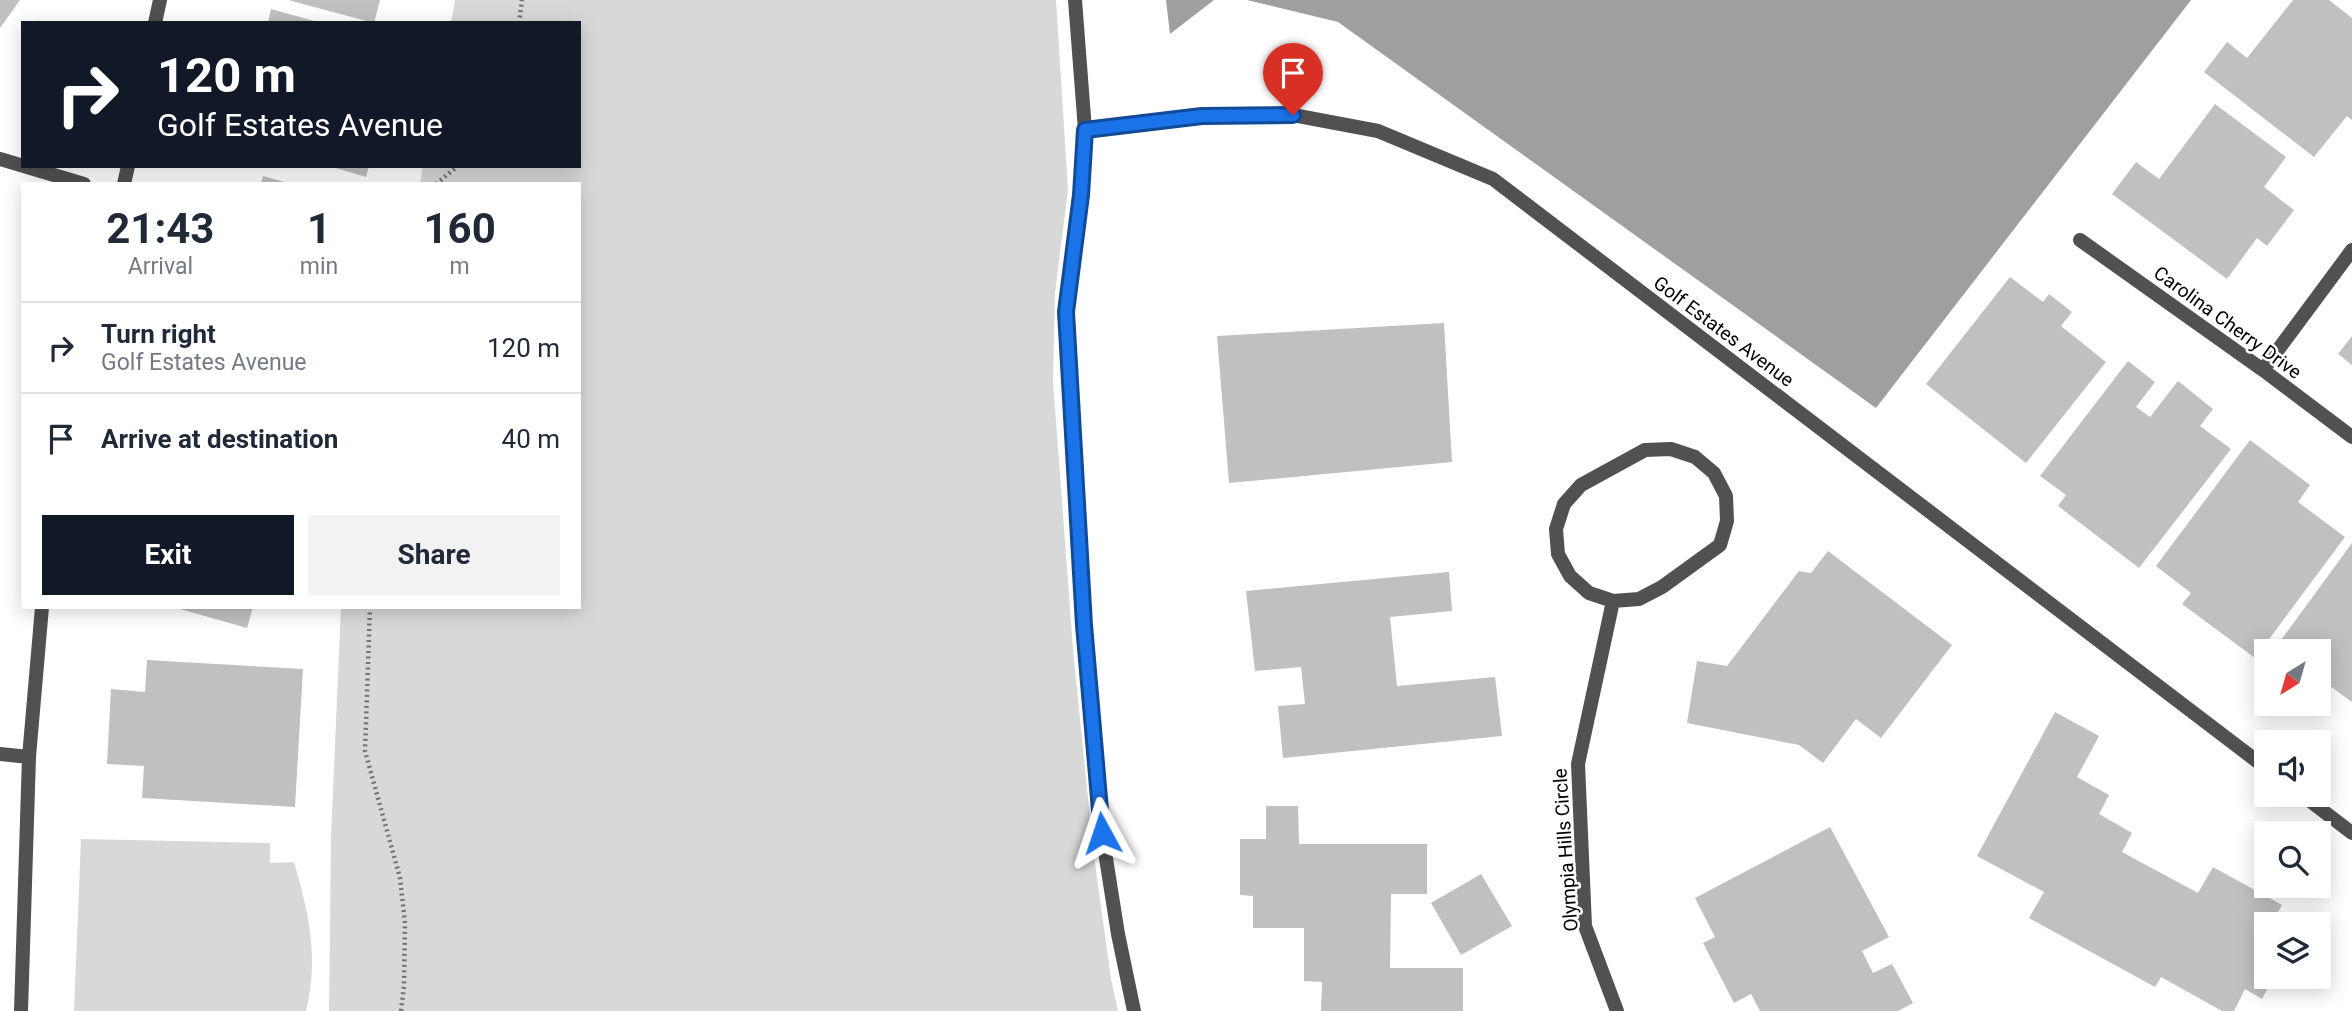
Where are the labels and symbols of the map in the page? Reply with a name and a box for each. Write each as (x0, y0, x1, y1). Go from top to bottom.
pin (1263, 43, 1323, 115)
street label: Carolina Cherry Drive (2149, 261, 2306, 384)
street label: Golf Estates Avenue (1649, 271, 1798, 392)
north arrow (2254, 639, 2331, 716)
street label: Olympia Hills Circle (1548, 768, 1583, 932)
position arrow (1065, 796, 1139, 870)

